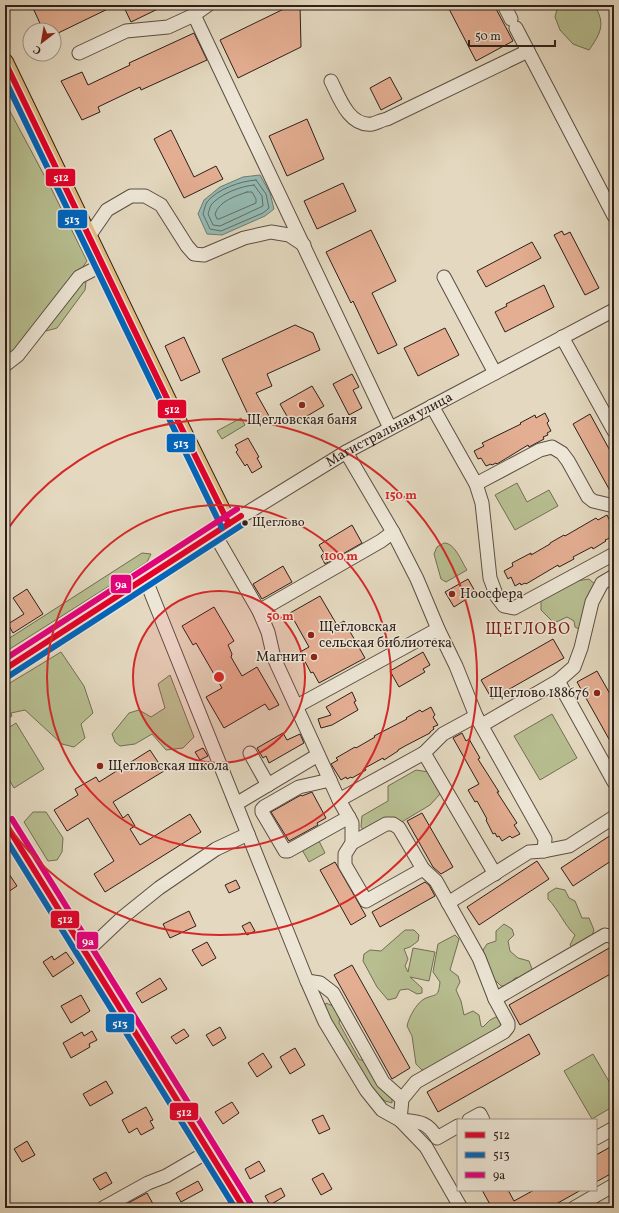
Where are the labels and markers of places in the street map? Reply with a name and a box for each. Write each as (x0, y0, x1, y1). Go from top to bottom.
marker: Щегловская баня (297, 400, 307, 410)
place label: Щегловская баня (247, 411, 357, 430)
place label: Щеглово (252, 514, 305, 532)
marker: Щеглово (240, 518, 250, 528)
place label: Ноосфера (460, 585, 523, 604)
marker: Ноосфера (447, 589, 457, 599)
place label: Щегловская сельская библиотека (319, 618, 452, 653)
marker: Щегловская сельская библиотека (306, 630, 316, 640)
place label: Магнит (256, 648, 306, 667)
marker: Магнит (309, 652, 319, 662)
centre of rings (212, 670, 226, 684)
place label: Щеглово 188676 (489, 684, 589, 703)
marker: Щеглово 188676 (592, 688, 602, 698)
place label: Щегловская школа (108, 757, 229, 776)
marker: Щегловская школа (95, 761, 105, 771)

